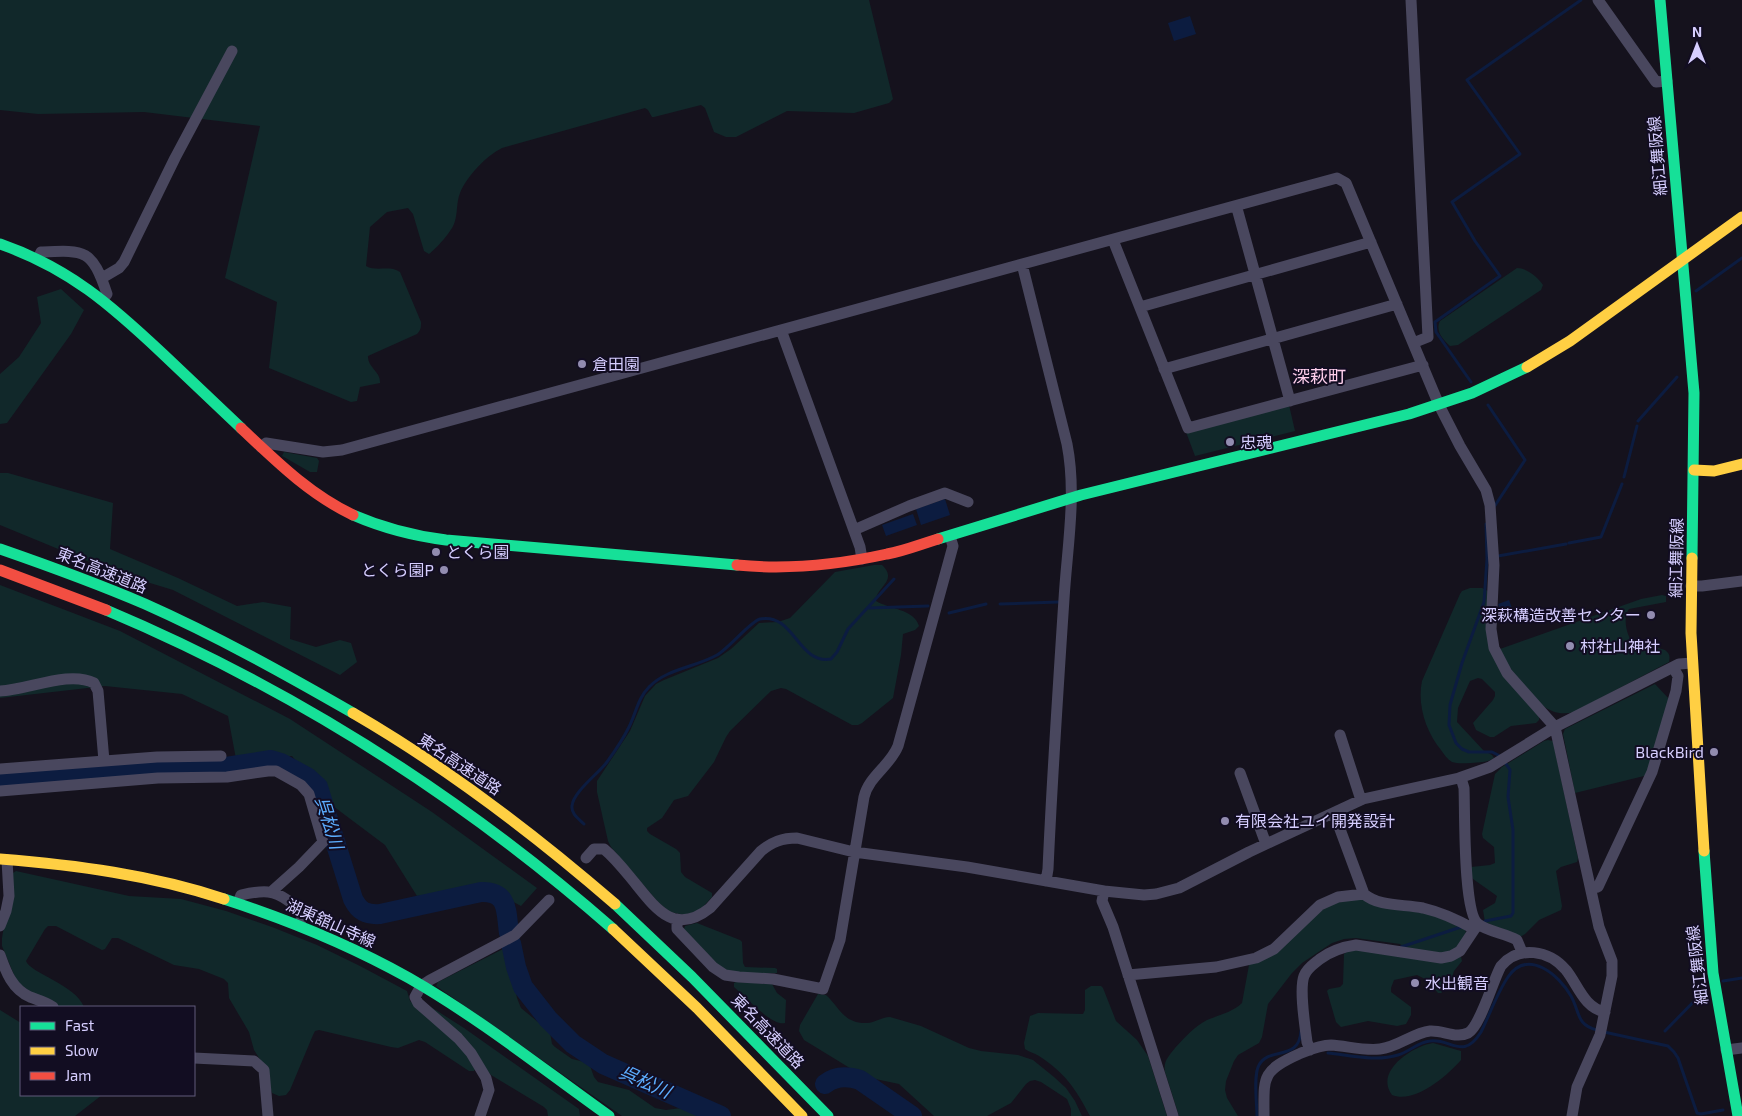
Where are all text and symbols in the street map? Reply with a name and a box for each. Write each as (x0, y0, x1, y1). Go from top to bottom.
north arrow (1672, 20, 1722, 70)
text: N (1692, 23, 1702, 40)
street label: 細江舞阪線 (1644, 115, 1669, 197)
place label: 倉田園 (592, 354, 640, 373)
marker: 倉田園 (576, 358, 588, 370)
district label: 深萩町 (1292, 365, 1346, 387)
place label: 忠魂 (1240, 432, 1272, 451)
marker: 忠魂 (1224, 436, 1236, 448)
street label: 細江舞阪線 (1665, 518, 1686, 598)
place label: とくら園 (446, 542, 510, 561)
street label: 東名高速道路 (54, 543, 150, 596)
marker: とくら園 (430, 546, 442, 558)
place label: とくら園P (361, 560, 434, 579)
marker: とくら園P (438, 564, 450, 576)
place label: 深萩構造改善センター (1481, 605, 1641, 624)
marker: 深萩構造改善センター (1645, 609, 1657, 621)
place label: 村社山神社 (1580, 636, 1660, 655)
marker: 村社山神社 (1564, 640, 1576, 652)
street label: 東名高速道路 (415, 729, 505, 798)
place label: BlackBird (1635, 742, 1704, 761)
marker: BlackBird (1708, 746, 1720, 758)
water label: 呉松川 (312, 794, 349, 854)
place label: 有限会社ユイ開発設計 (1235, 811, 1395, 830)
marker: 有限会社ユイ開発設計 (1219, 815, 1231, 827)
street label: 湖東舘山寺線 (283, 894, 379, 951)
street label: 細江舞阪線 (1682, 924, 1711, 1006)
place label: 水出観音 (1425, 973, 1489, 992)
marker: 水出観音 (1409, 977, 1421, 989)
street label: 東名高速道路 (728, 990, 809, 1072)
legend (20, 1006, 195, 1096)
text: Fast (65, 1016, 95, 1034)
text: Slow (65, 1041, 99, 1059)
water label: 呉松川 (616, 1060, 676, 1103)
text: Jam (65, 1066, 91, 1084)

